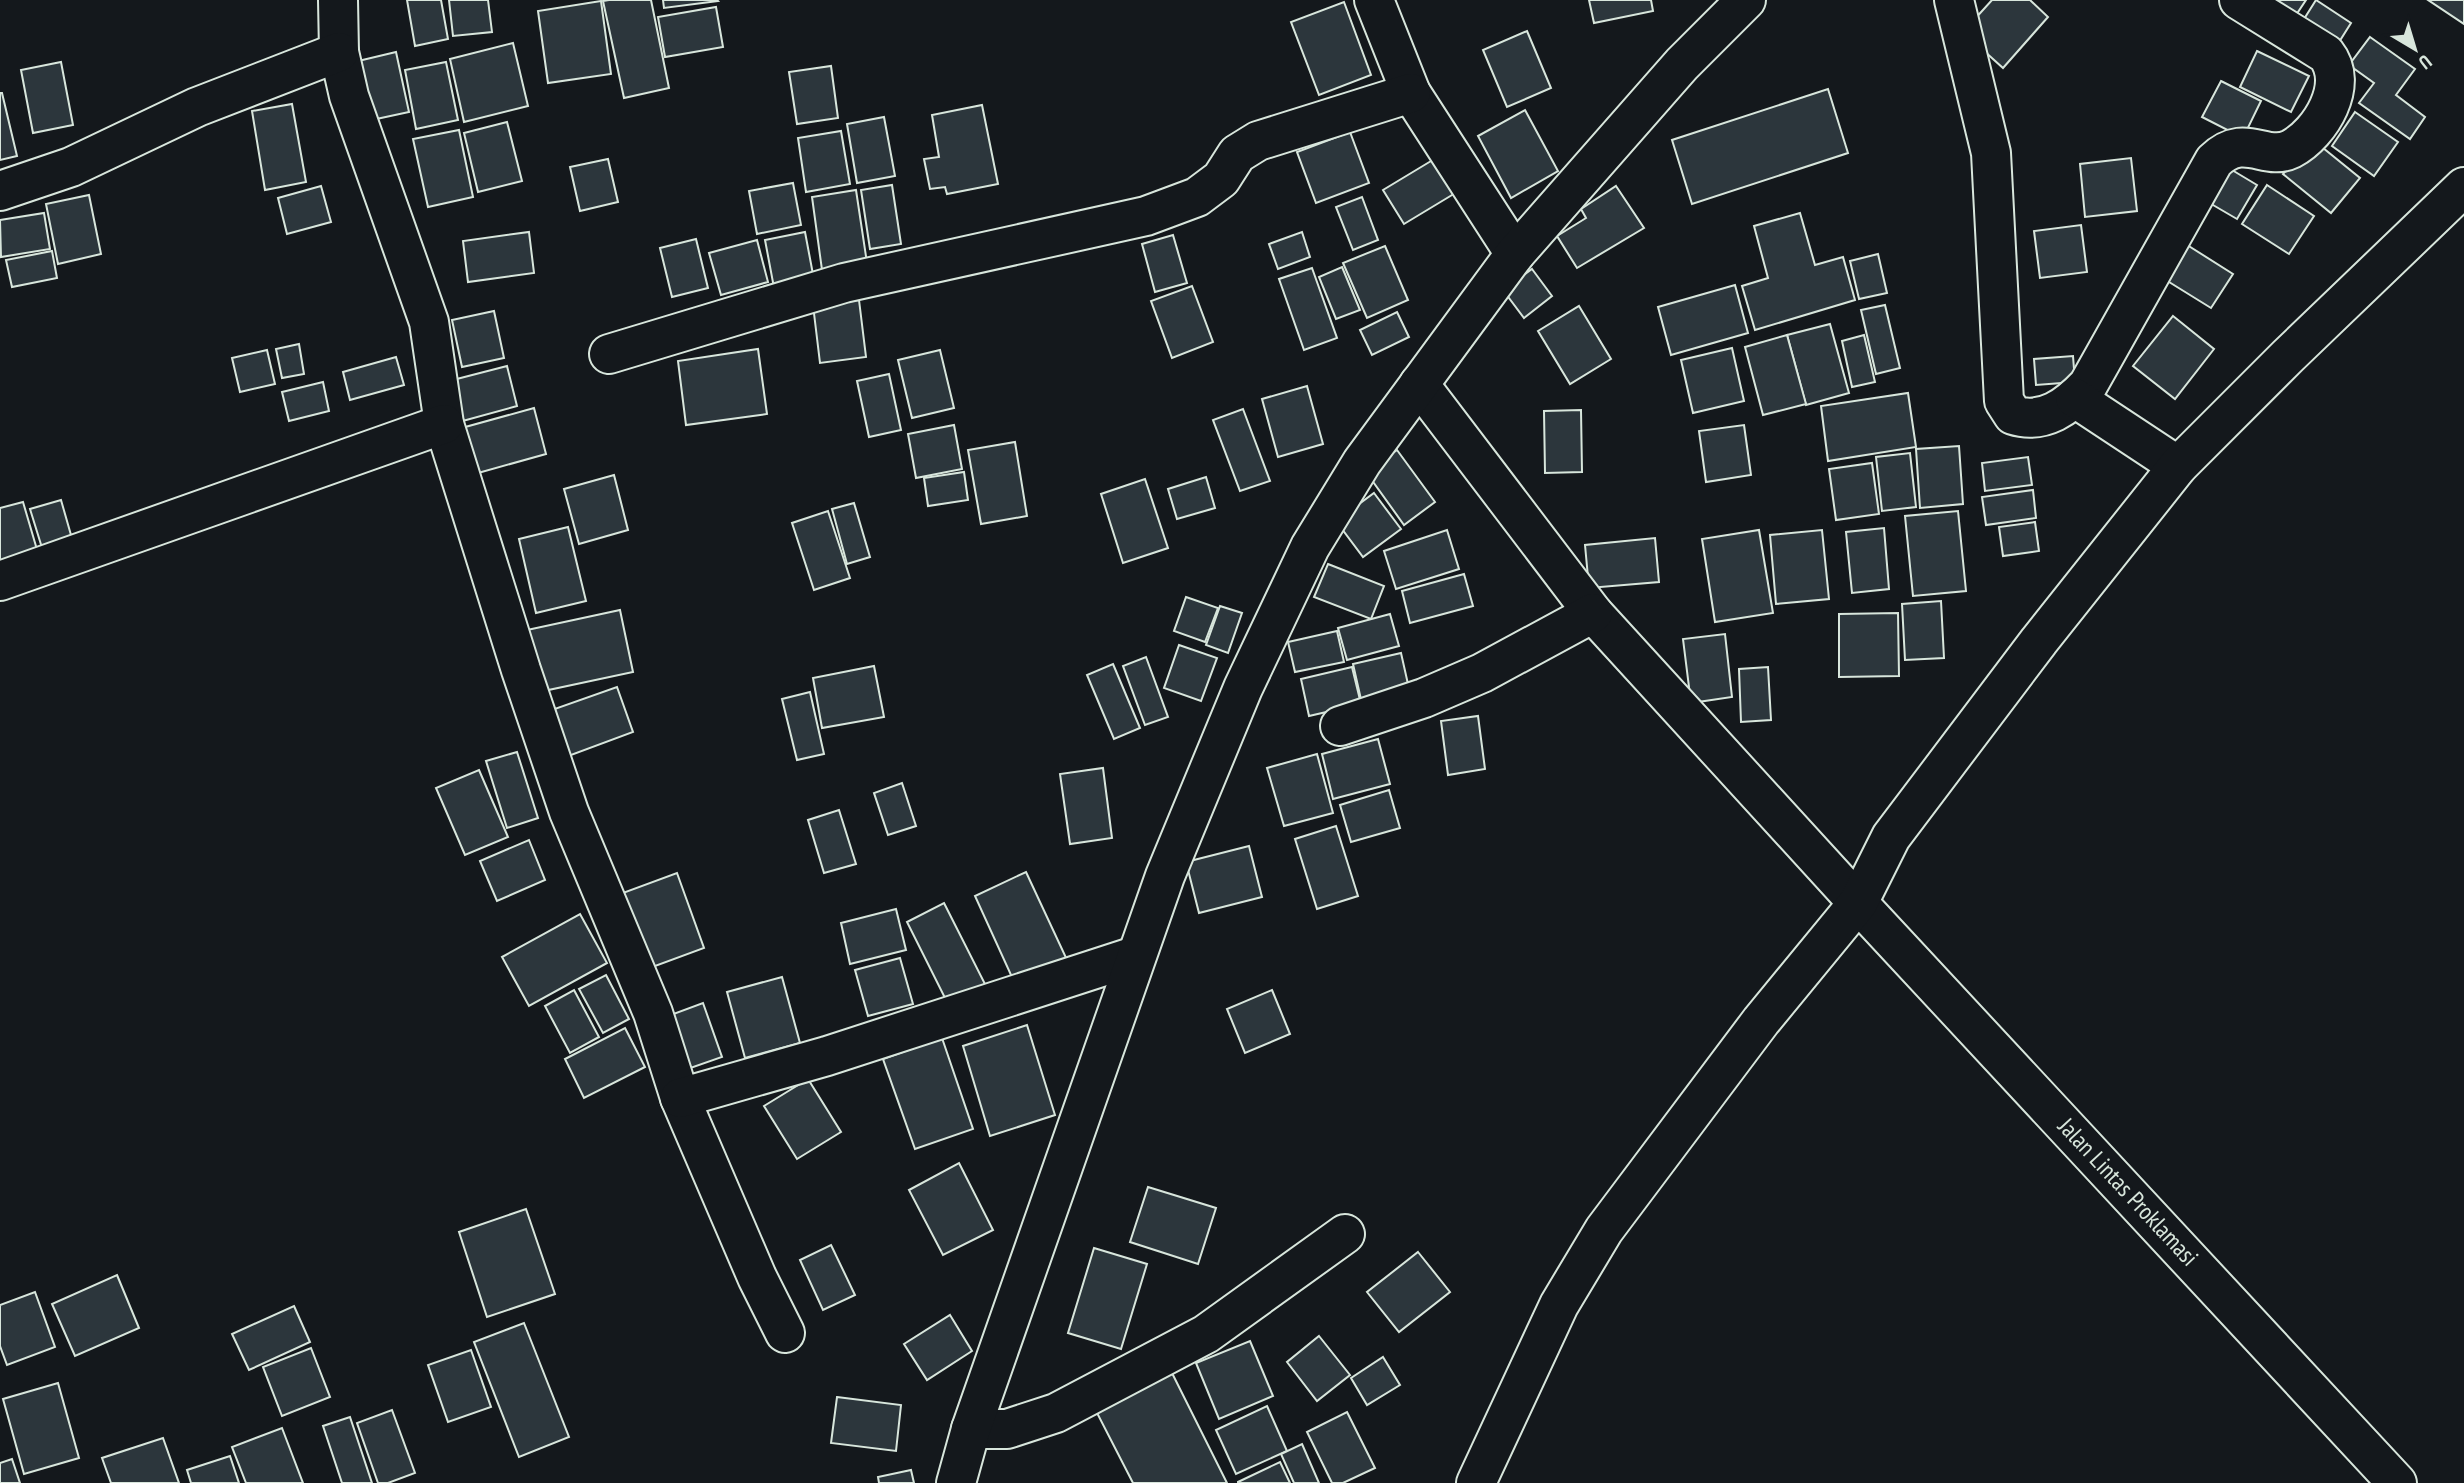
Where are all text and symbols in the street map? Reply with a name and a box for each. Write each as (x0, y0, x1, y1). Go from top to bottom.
north arrow (2380, 14, 2450, 84)
text: U (2414, 50, 2437, 75)
street label: Jalan Lintas Proklamasi (2051, 1110, 2205, 1272)

